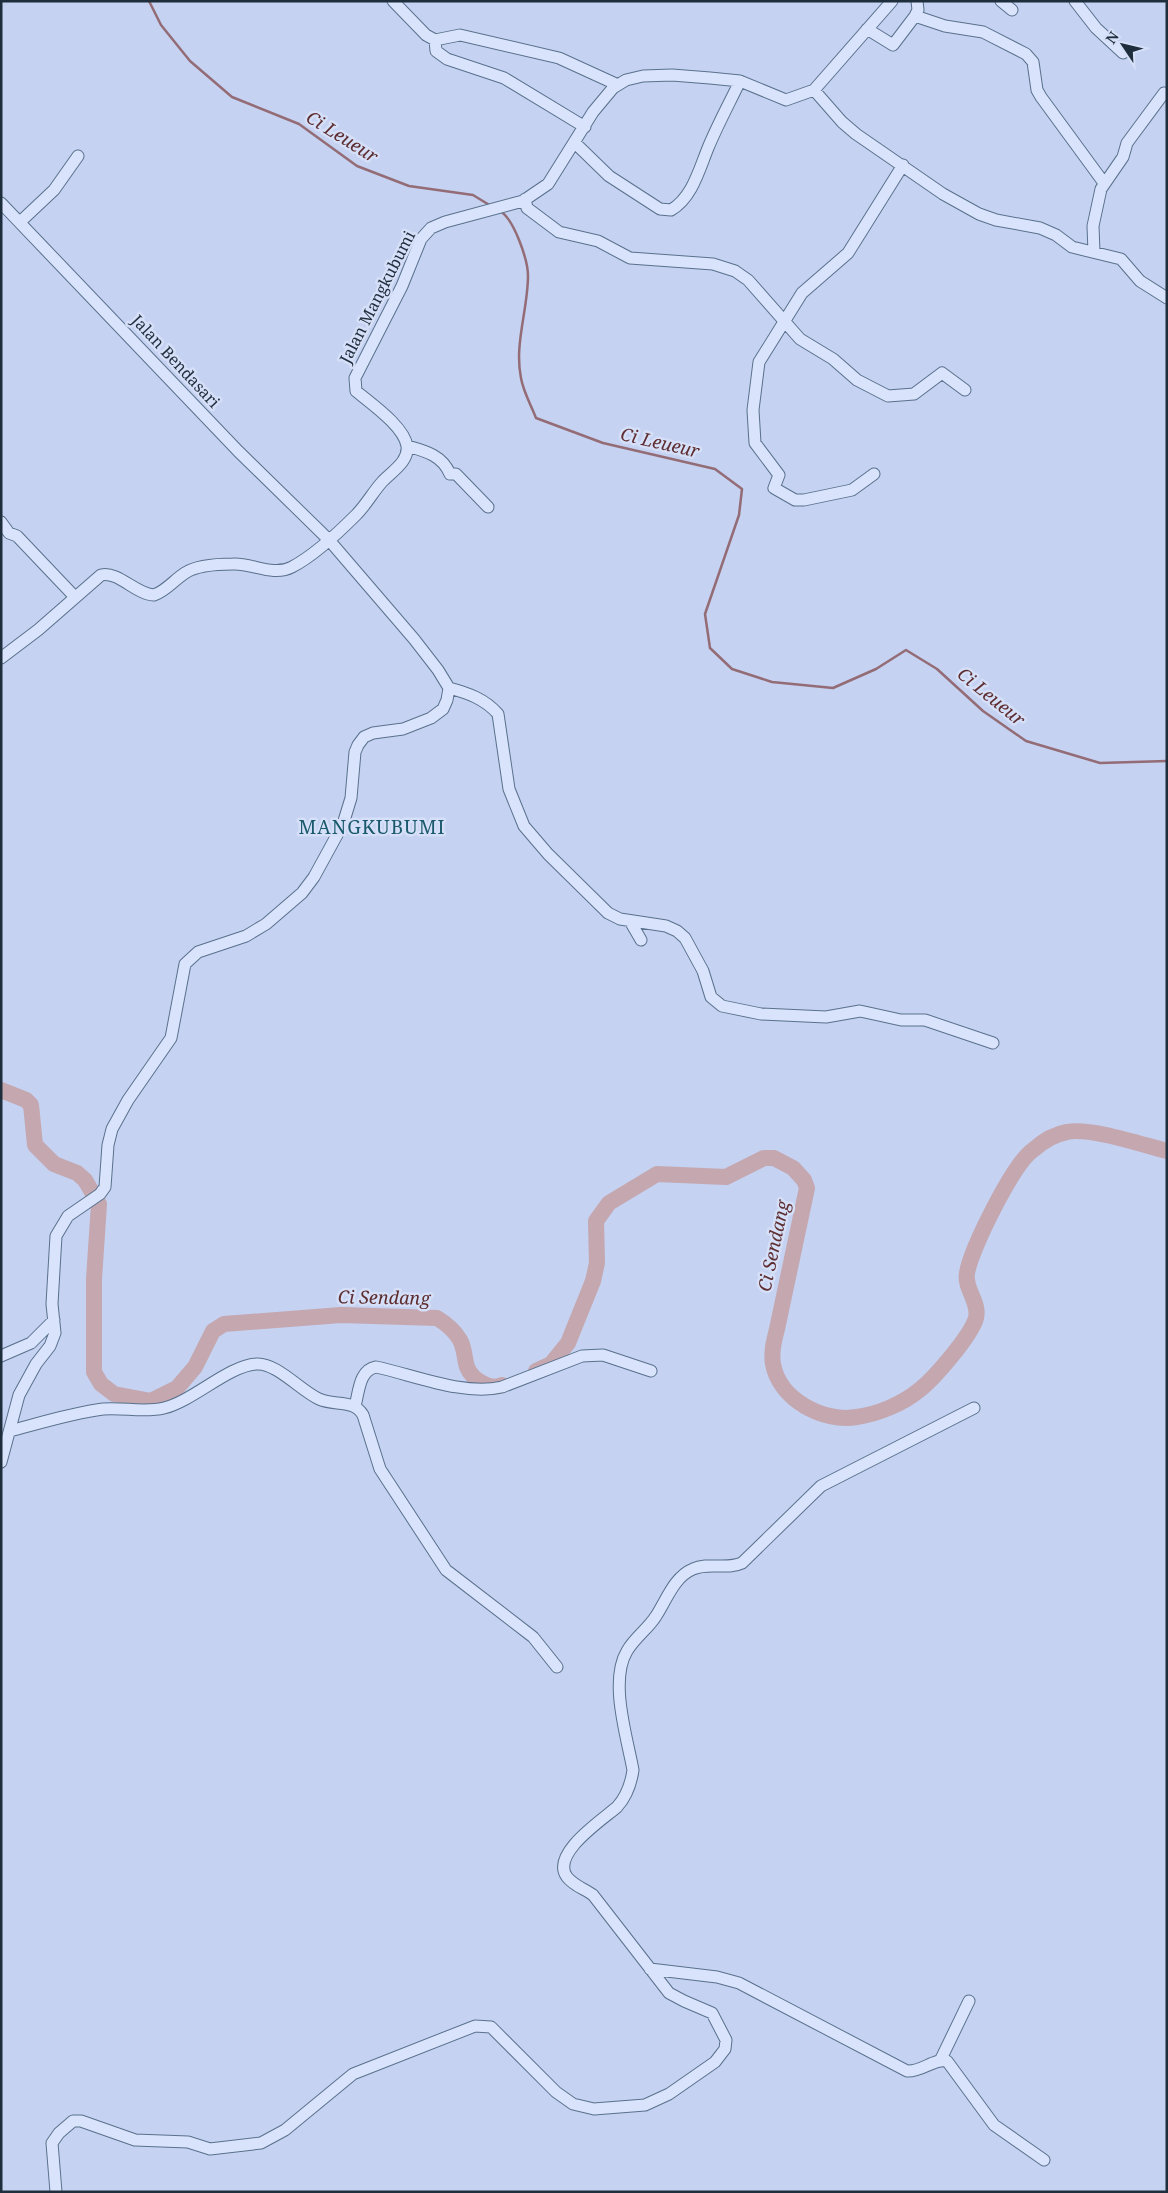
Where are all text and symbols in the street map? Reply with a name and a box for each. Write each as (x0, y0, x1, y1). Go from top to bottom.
north arrow (1098, 20, 1148, 70)
text: N (1101, 27, 1123, 47)
water label: Ci Leueur (302, 105, 383, 168)
street label: Jalan Mangkubumi (334, 227, 420, 368)
street label: Jalan Bendasari (126, 309, 225, 412)
water label: Ci Leueur (618, 421, 703, 463)
water label: Ci Leueur (953, 662, 1031, 731)
district label: MANGKUBUMI (298, 814, 446, 840)
water label: Ci Sendang (752, 1197, 795, 1294)
water label: Ci Sendang (338, 1284, 431, 1310)

